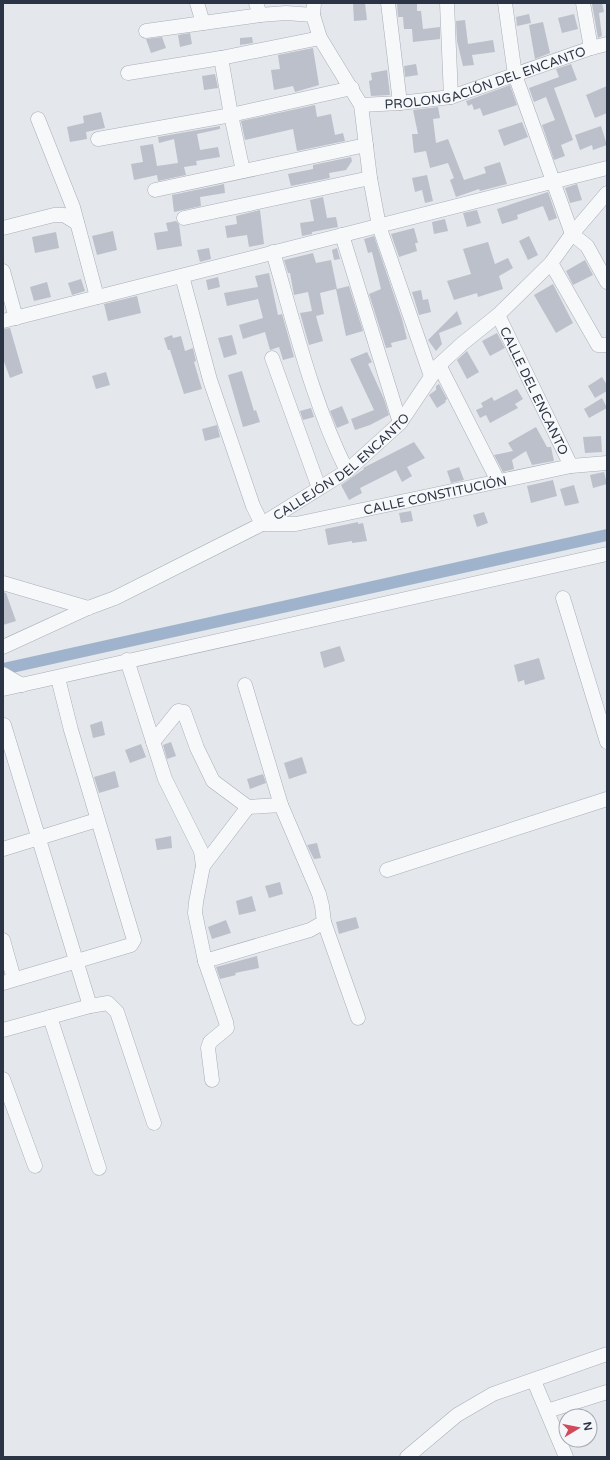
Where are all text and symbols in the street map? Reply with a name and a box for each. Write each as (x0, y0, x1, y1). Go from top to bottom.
street label: PROLONGACIÓN DEL ENCANTO (384, 43, 588, 113)
street label: CALLE DEL ENCANTO (496, 324, 571, 458)
street label: CALLEJÓN DEL ENCANTO (270, 411, 413, 524)
street label: CALLE CONSTITUCIÓN (362, 473, 508, 519)
north arrow (558, 1408, 598, 1448)
text: N (580, 1421, 595, 1432)

